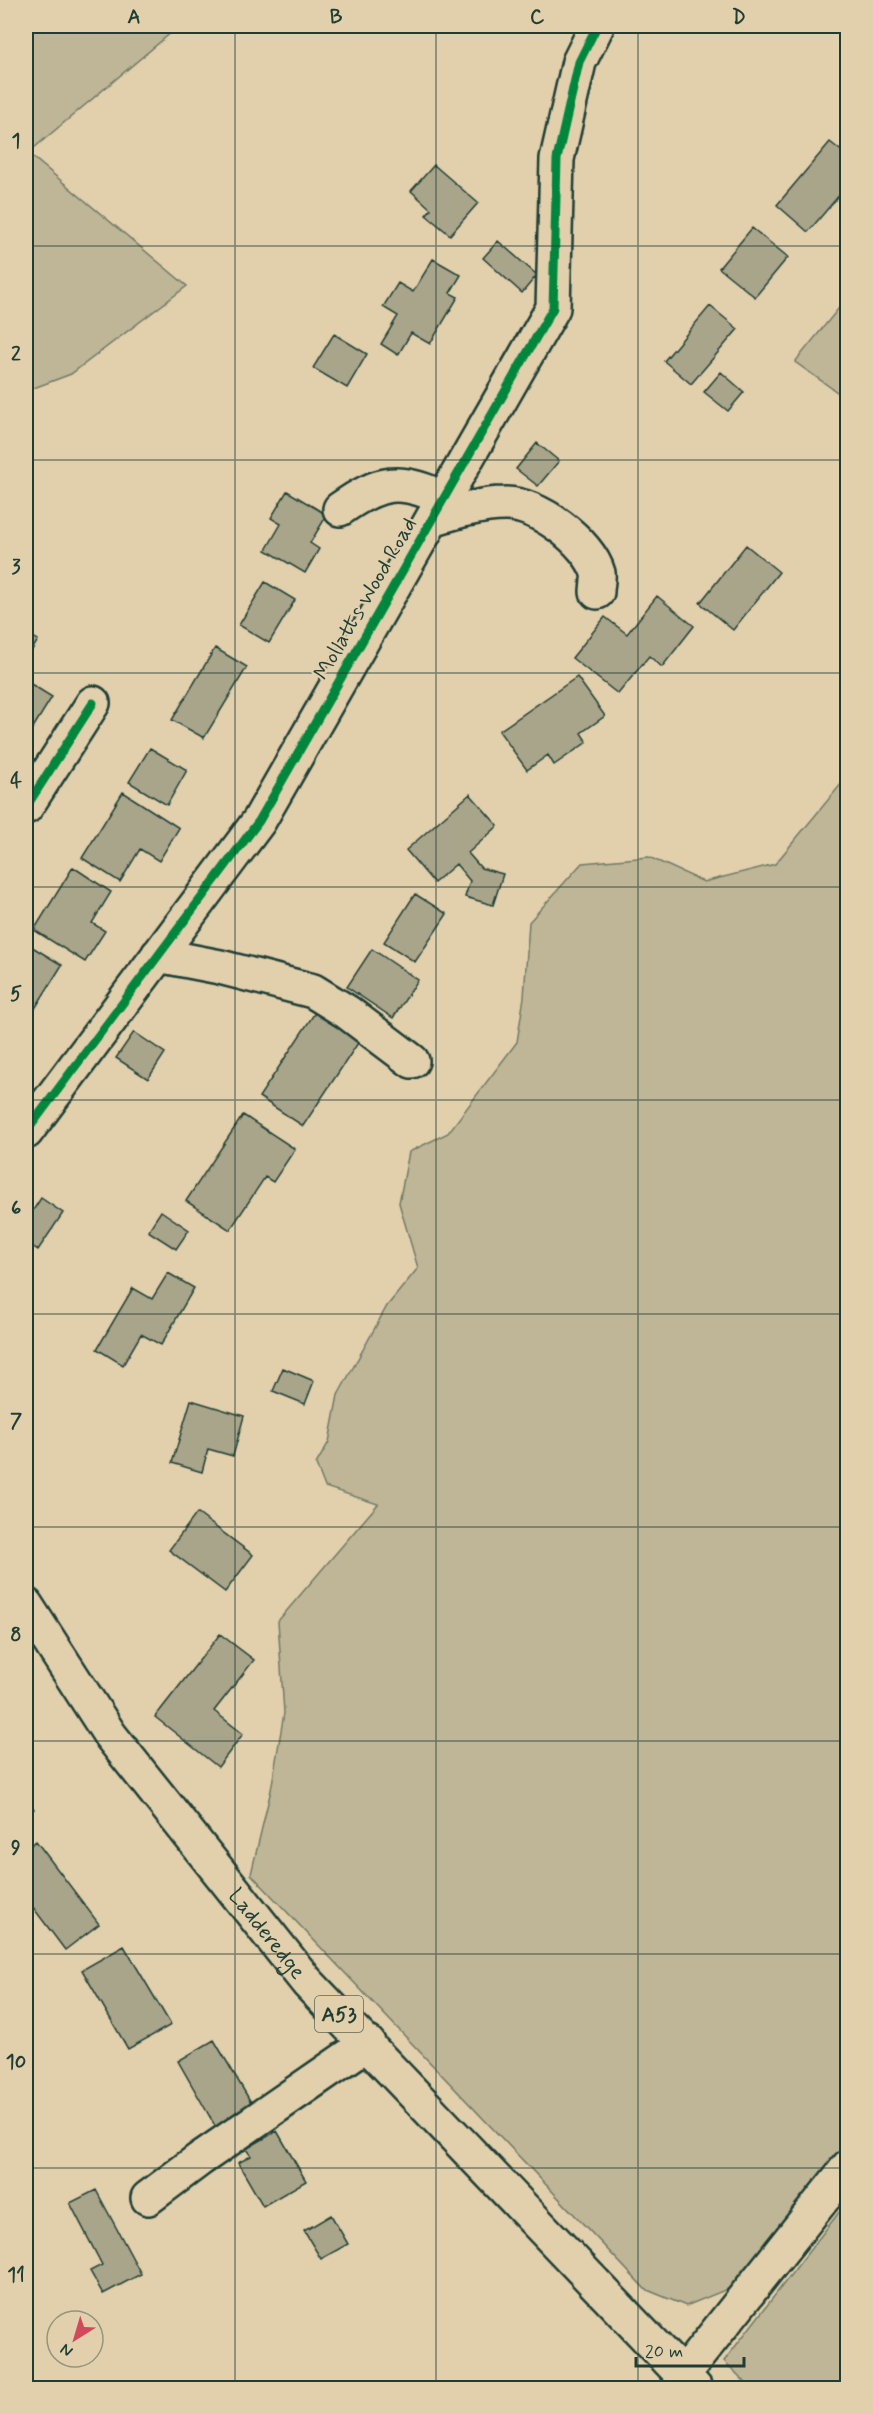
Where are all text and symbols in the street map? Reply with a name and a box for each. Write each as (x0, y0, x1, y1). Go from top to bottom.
text: A (127, 4, 141, 31)
text: B (330, 4, 343, 31)
text: C (530, 4, 545, 31)
text: D (732, 4, 746, 31)
text: 1 (12, 128, 20, 155)
text: 2 (11, 341, 21, 368)
street label: Mollatts Wood Road (308, 513, 424, 685)
text: 3 (11, 554, 21, 581)
text: 4 (10, 768, 22, 795)
text: 5 (10, 981, 22, 1008)
text: 6 (11, 1195, 21, 1222)
text: 7 (10, 1408, 22, 1435)
text: 8 (10, 1622, 22, 1649)
text: 9 (11, 1835, 21, 1862)
street label: Ladderedge (221, 1883, 311, 1986)
road number: A53 (315, 1996, 363, 2032)
text: 10 (6, 2049, 26, 2076)
text: 11 (7, 2262, 25, 2289)
north arrow (45, 2309, 105, 2369)
scale bar (636, 2330, 744, 2368)
text: N (56, 2338, 77, 2361)
text: 20 m (645, 2340, 683, 2364)

